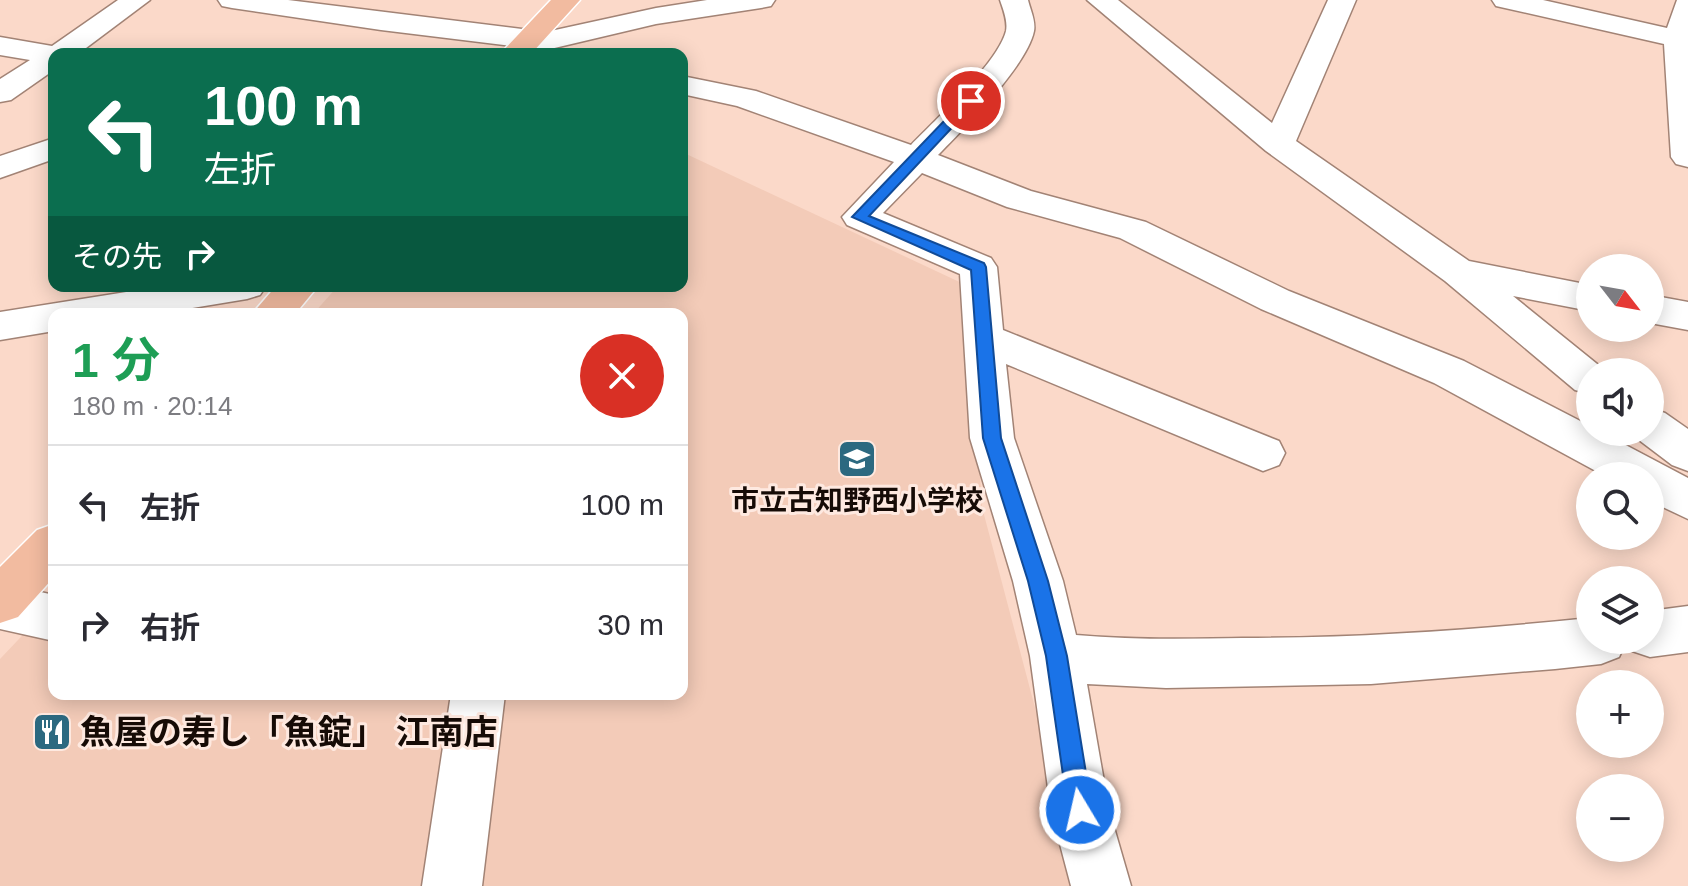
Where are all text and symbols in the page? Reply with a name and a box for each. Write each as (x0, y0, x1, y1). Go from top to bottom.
pin (937, 67, 1005, 135)
text: 100 m (204, 74, 363, 137)
icon: arrive (949, 79, 993, 123)
icon: left (72, 80, 176, 184)
text: 左折 (204, 149, 276, 190)
icon: right (178, 232, 222, 276)
text: その先 (72, 240, 162, 273)
north arrow (1576, 254, 1664, 342)
map controls (1576, 254, 1664, 862)
text: 1 分 (72, 334, 160, 387)
button: close (580, 334, 664, 418)
button: sound (1576, 358, 1664, 446)
text: 180 m · 20:14 (72, 391, 232, 421)
school or university icon: 市立古知野西小学校 (836, 438, 878, 480)
button: search (1576, 462, 1664, 550)
icon: left (72, 483, 116, 527)
place label: 市立古知野西小学校 (731, 485, 983, 516)
text: 100 m (581, 488, 664, 521)
text: 左折 (140, 491, 200, 524)
button: layers (1576, 566, 1664, 654)
icon: right (72, 603, 116, 647)
text: 30 m (597, 608, 664, 641)
text: 右折 (140, 611, 200, 644)
button: + (1576, 670, 1664, 758)
restaurant icon: 魚屋の寿し「魚錠」 江南店 (31, 711, 73, 753)
place label: 魚屋の寿し「魚錠」 江南店 (80, 713, 497, 751)
position arrow (1038, 768, 1122, 852)
button: − (1576, 774, 1664, 862)

